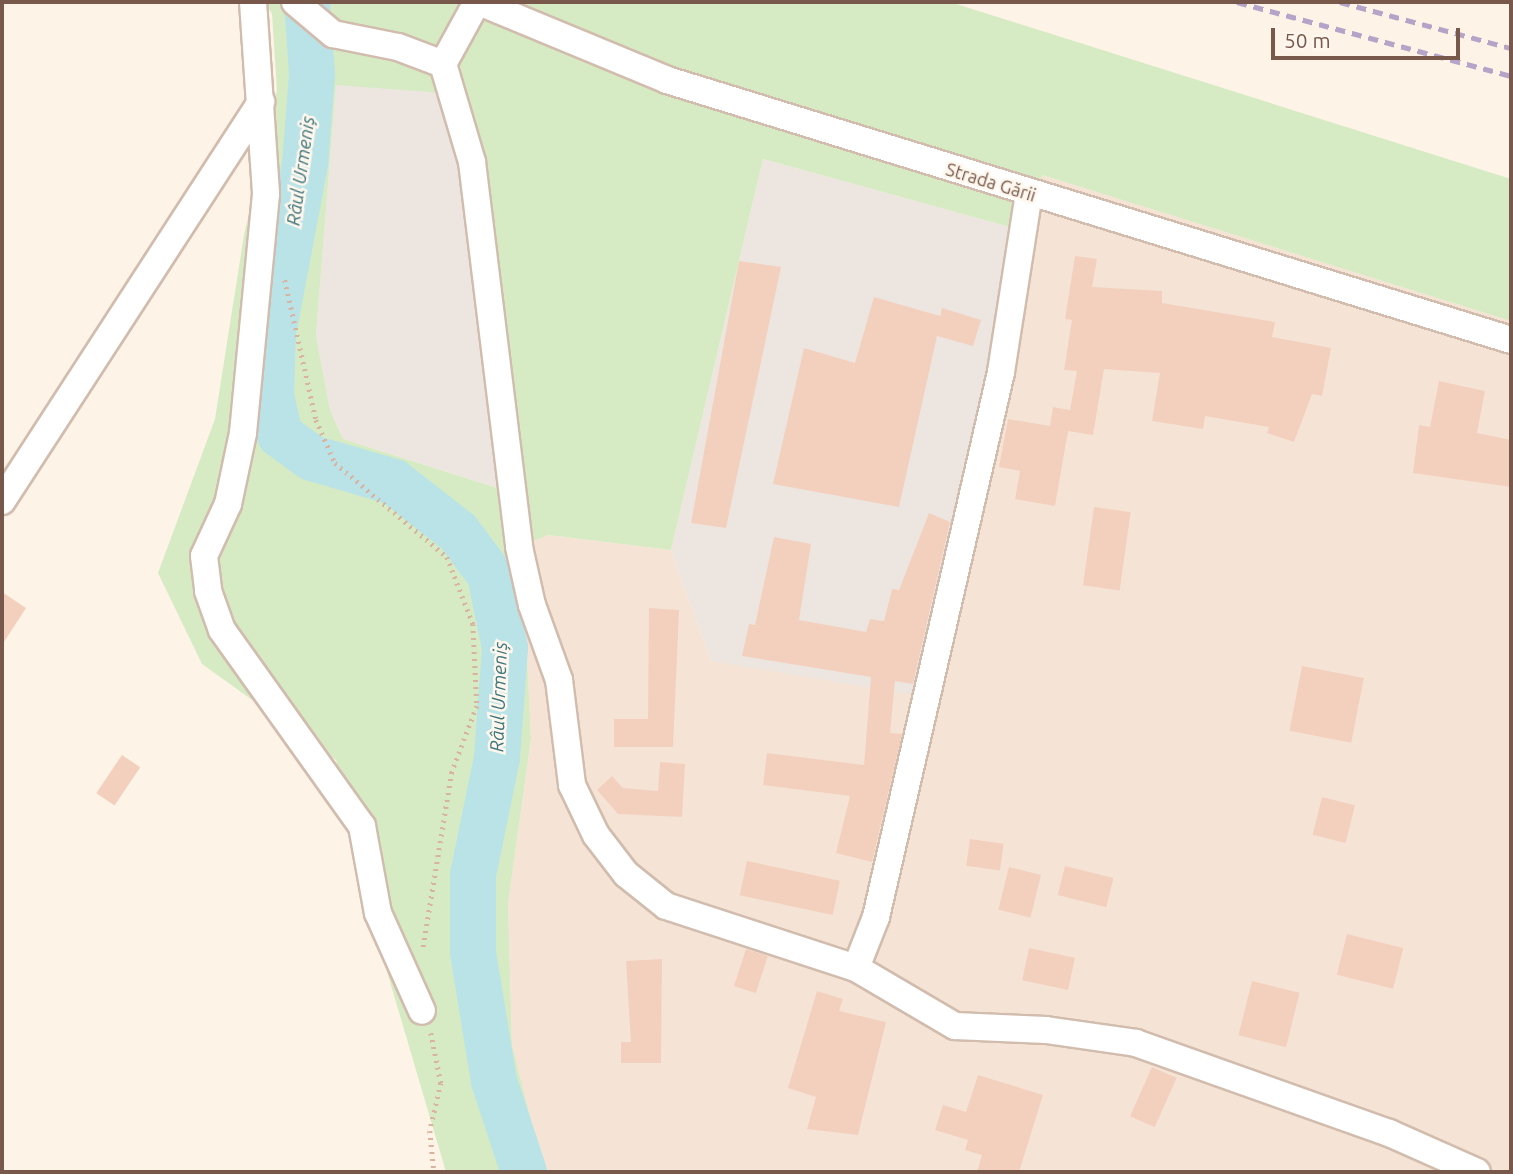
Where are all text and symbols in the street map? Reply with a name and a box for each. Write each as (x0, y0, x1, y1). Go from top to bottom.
scale bar (1275, 14, 1464, 58)
text: 50 m (1284, 28, 1331, 52)
water label: Râul Urmeniș (282, 115, 320, 227)
street label: Strada Gării (943, 158, 1039, 206)
water label: Râul Urmeniș (486, 642, 512, 752)

